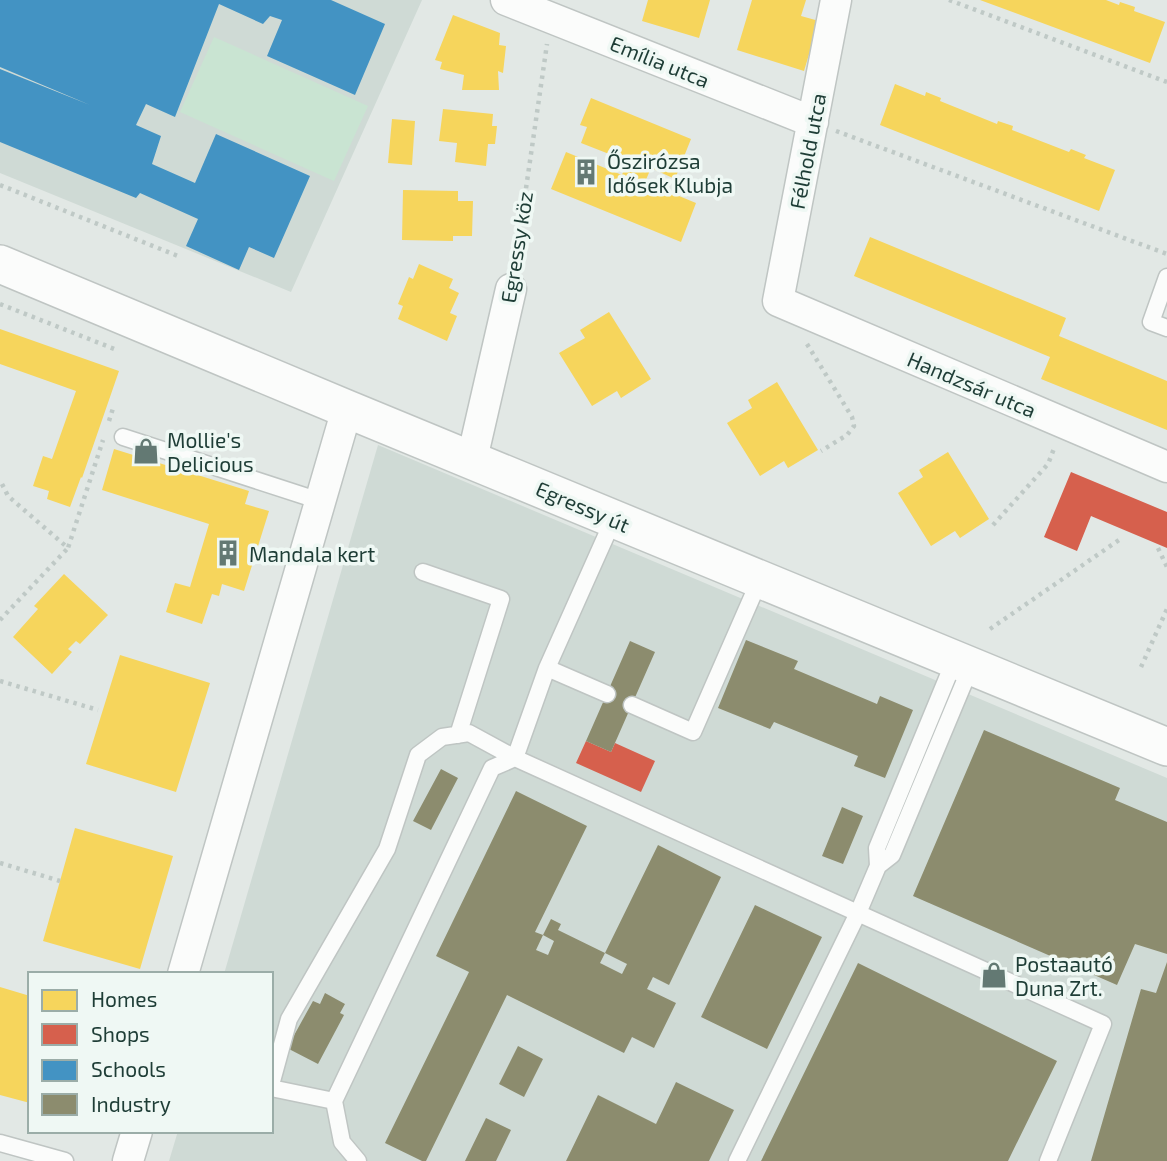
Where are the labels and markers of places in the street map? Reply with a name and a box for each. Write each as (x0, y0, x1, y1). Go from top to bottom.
place label: Őszirózsa Idősek Klubja (607, 148, 733, 198)
building icon: Őszirózsa Idősek Klubja (571, 157, 601, 187)
place label: Mollie's Delicious (167, 427, 254, 476)
shop icon: Mollie's Delicious (131, 436, 161, 466)
building icon: Mandala kert (213, 538, 243, 568)
place label: Mandala kert (249, 541, 375, 566)
place label: Postaautó Duna Zrt. (1015, 951, 1113, 1000)
shop icon: Postaautó Duna Zrt. (979, 960, 1009, 990)

